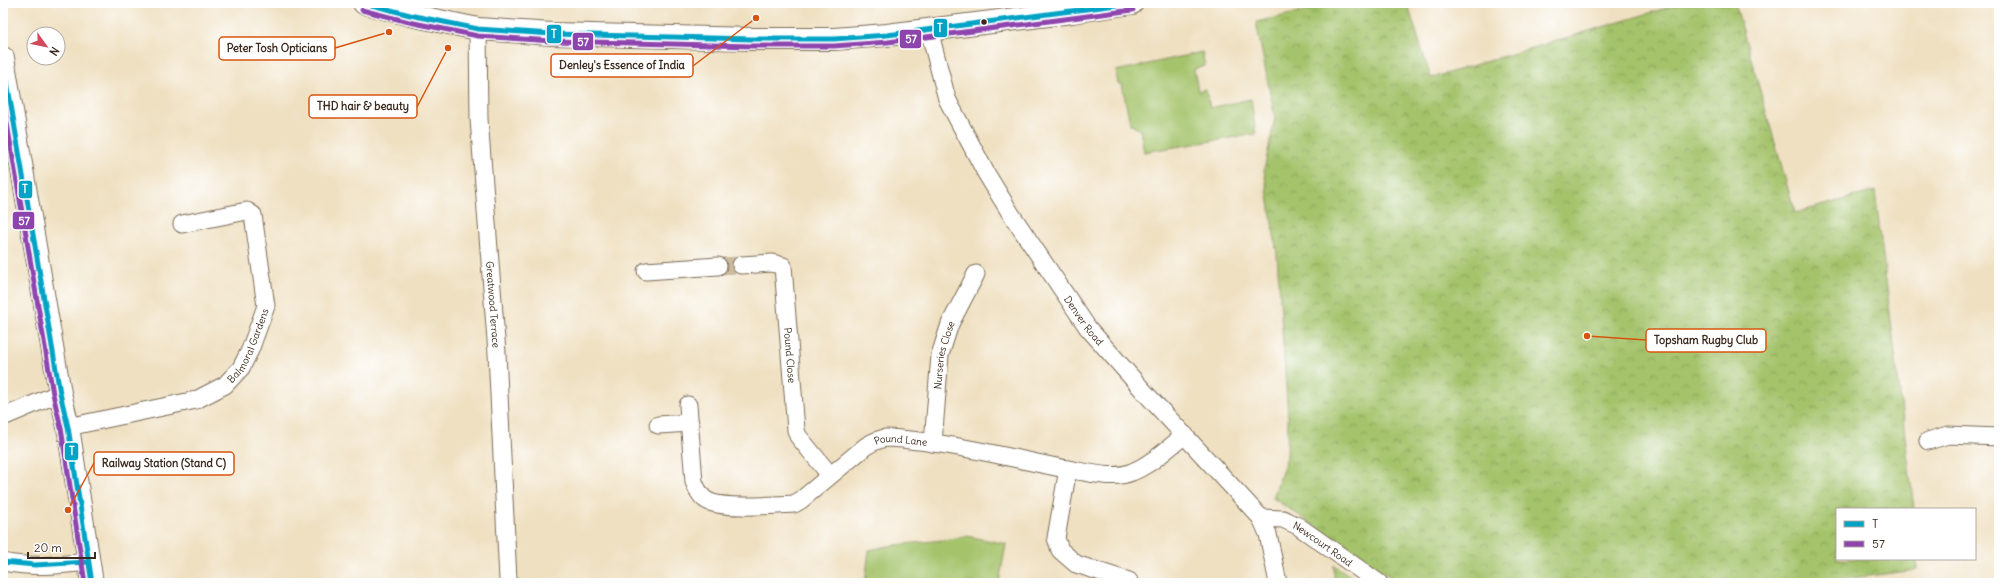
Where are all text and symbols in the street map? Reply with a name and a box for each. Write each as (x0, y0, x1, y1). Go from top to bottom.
unlabelled marker (979, 17, 989, 27)
line badge: T (933, 18, 948, 38)
text: T (937, 21, 943, 35)
line badge: T (546, 24, 562, 44)
north arrow (26, 26, 66, 66)
text: T (551, 27, 557, 41)
line badge: 57 (899, 29, 922, 49)
line badge: 57 (572, 32, 594, 51)
text: 57 (905, 32, 917, 46)
text: 57 (577, 35, 589, 49)
callout: Peter Tosh Opticians (219, 37, 335, 60)
text: Peter Tosh Opticians (227, 41, 327, 56)
text: N (46, 44, 62, 58)
callout: Denley's Essence of India (551, 54, 693, 77)
text: Denley's Essence of India (559, 58, 686, 73)
callout: THD hair & beauty (309, 95, 417, 118)
text: THD hair & beauty (317, 99, 409, 114)
line badge: T (18, 180, 33, 199)
text: T (22, 182, 28, 196)
line badge: 57 (12, 211, 35, 230)
text: 57 (18, 214, 30, 228)
street label: Greatwood Terrace (483, 261, 503, 348)
street label: Denver Road (1061, 293, 1106, 348)
street label: Balmoral Gardens (224, 306, 272, 386)
street label: Nurseries Close (931, 319, 958, 390)
street label: Pound Close (781, 327, 798, 384)
callout: Topsham Rugby Club (1646, 329, 1766, 352)
text: Topsham Rugby Club (1654, 333, 1758, 348)
street label: Pound Lane (872, 432, 928, 449)
line badge: T (64, 442, 79, 461)
text: T (69, 444, 75, 458)
callout: Railway Station (Stand C) (94, 452, 234, 475)
text: Railway Station (Stand C) (102, 456, 227, 471)
legend (1836, 508, 1976, 560)
text: T (1872, 516, 1878, 531)
street label: Newcourt Road (1291, 519, 1355, 569)
scale bar (28, 534, 95, 560)
text: 57 (1872, 536, 1885, 551)
text: 20 m (34, 540, 62, 555)

